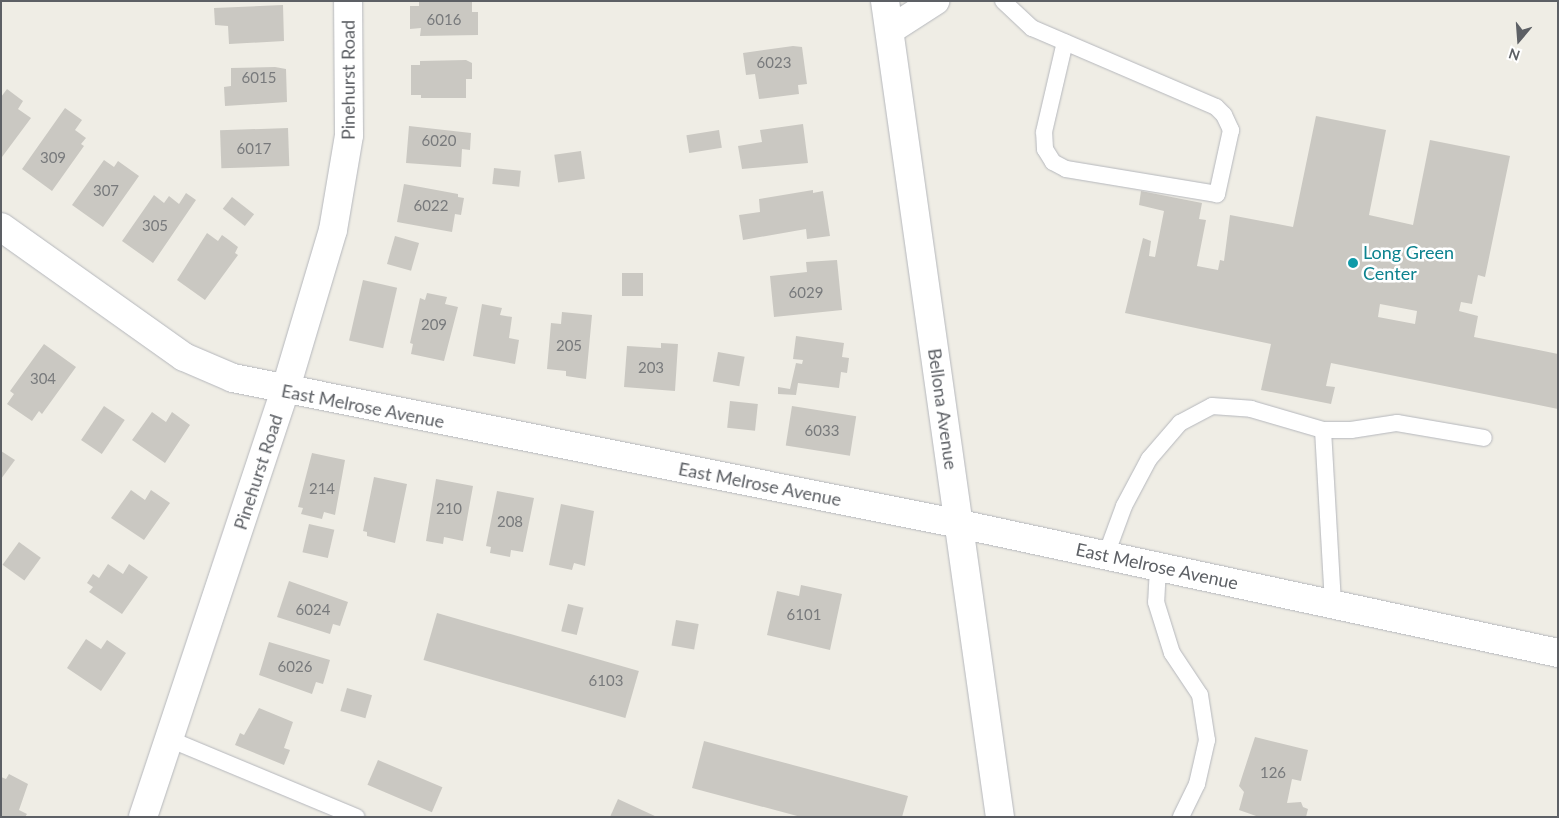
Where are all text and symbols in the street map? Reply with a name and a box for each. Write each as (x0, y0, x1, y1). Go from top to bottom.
house number: 6016 (427, 11, 461, 29)
north arrow (1494, 15, 1544, 65)
street label: Pinehurst Road (337, 20, 359, 140)
text: N (1506, 45, 1522, 64)
house number: 6023 (757, 54, 791, 72)
house number: 6015 (242, 69, 276, 87)
house number: 6020 (422, 132, 456, 150)
house number: 6017 (237, 140, 271, 158)
house number: 309 (40, 149, 66, 167)
house number: 307 (93, 182, 119, 200)
house number: 6022 (414, 197, 448, 215)
house number: 305 (142, 217, 168, 235)
place label: Long Green Center (1363, 242, 1454, 284)
marker: Long Green Center (1347, 257, 1359, 269)
house number: 6029 (789, 284, 823, 302)
house number: 209 (421, 316, 447, 334)
house number: 205 (556, 337, 582, 355)
street label: Bellona Avenue (924, 347, 962, 471)
house number: 203 (638, 359, 664, 377)
house number: 304 (30, 370, 56, 388)
street label: East Melrose Avenue (279, 380, 447, 432)
street label: Pinehurst Road (229, 412, 287, 532)
house number: 6033 (805, 422, 839, 440)
street label: East Melrose Avenue (676, 458, 844, 510)
house number: 214 (309, 480, 335, 498)
house number: 210 (436, 500, 462, 518)
house number: 208 (497, 513, 523, 531)
street label: East Melrose Avenue (1073, 538, 1241, 594)
house number: 6024 (296, 601, 330, 619)
house number: 6101 (787, 606, 821, 624)
house number: 6026 (278, 658, 312, 676)
house number: 6103 (589, 672, 623, 690)
house number: 126 (1260, 764, 1286, 782)

